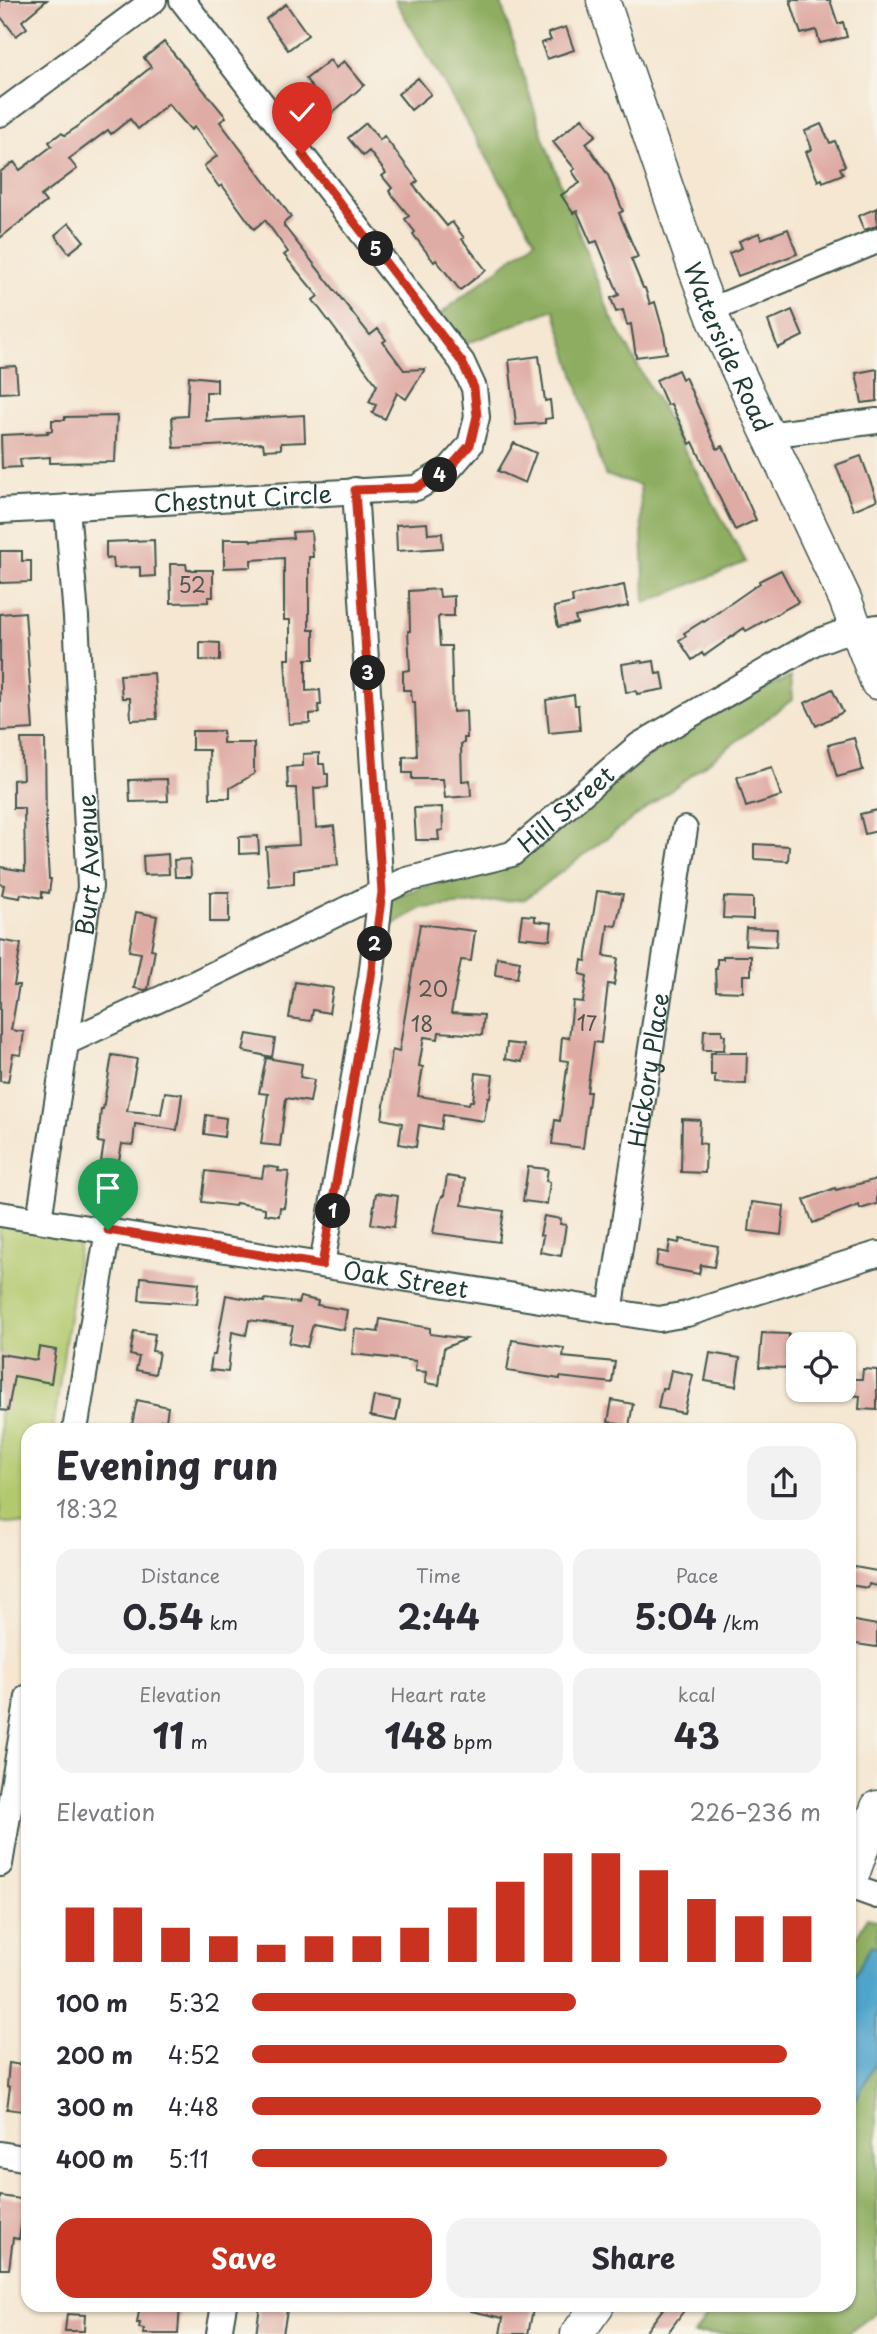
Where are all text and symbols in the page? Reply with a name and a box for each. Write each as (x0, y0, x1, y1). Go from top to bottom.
pin (272, 82, 332, 154)
icon: check (283, 93, 321, 131)
pin: 5 (358, 232, 394, 266)
text: 5 (369, 234, 382, 262)
street label: Waterside Road (676, 257, 782, 438)
pin: 4 (422, 458, 458, 492)
text: 4 (433, 460, 446, 488)
street label: Chestnut Circle (152, 475, 333, 520)
house number: 52 (178, 568, 206, 600)
pin: 3 (350, 656, 386, 690)
text: 3 (361, 658, 374, 686)
street label: Hill Street (509, 756, 622, 860)
street label: Burt Avenue (65, 793, 108, 938)
pin: 2 (358, 926, 392, 962)
text: 2 (368, 929, 381, 957)
house number: 20 (418, 972, 448, 1004)
street label: Hickory Place (618, 990, 677, 1150)
house number: 17 (577, 1006, 597, 1038)
house number: 18 (411, 1007, 433, 1039)
pin (78, 1158, 138, 1230)
icon: arrive (89, 1169, 127, 1207)
pin: 1 (316, 1194, 350, 1228)
text: 1 (328, 1196, 337, 1224)
street label: Oak Street (341, 1251, 471, 1306)
map controls (786, 1332, 856, 1402)
button: locate (786, 1332, 856, 1402)
text: Evening run (56, 1436, 278, 1493)
button: share (747, 1446, 821, 1520)
text: 18:32 (56, 1491, 118, 1526)
text: Distance (140, 1561, 220, 1589)
text: Time (416, 1561, 461, 1589)
text: Pace (675, 1561, 718, 1589)
text: 0.54 (122, 1589, 203, 1642)
text: 2:44 (397, 1589, 480, 1642)
text: 5:04 (634, 1589, 717, 1642)
text: km (203, 1608, 238, 1636)
text: /km (717, 1608, 759, 1636)
text: Elevation (139, 1680, 221, 1708)
text: Heart rate (391, 1680, 486, 1708)
text: kcal (678, 1680, 716, 1708)
text: 11 (153, 1708, 184, 1761)
text: 148 (384, 1708, 447, 1761)
text: 43 (674, 1708, 720, 1761)
text: m (184, 1727, 208, 1755)
text: bpm (447, 1727, 493, 1755)
text: Elevation (56, 1794, 155, 1829)
text: 226–236 m (690, 1794, 821, 1829)
text: 100 m (56, 1985, 128, 2020)
text: 5:32 (168, 1985, 220, 2020)
text: 200 m (56, 2037, 133, 2072)
text: 4:52 (168, 2037, 220, 2072)
text: 300 m (56, 2089, 134, 2124)
text: 4:48 (168, 2089, 219, 2124)
text: 400 m (56, 2141, 134, 2176)
text: 5:11 (168, 2141, 209, 2176)
button: Save (56, 2218, 432, 2298)
button: Share (446, 2218, 821, 2298)

